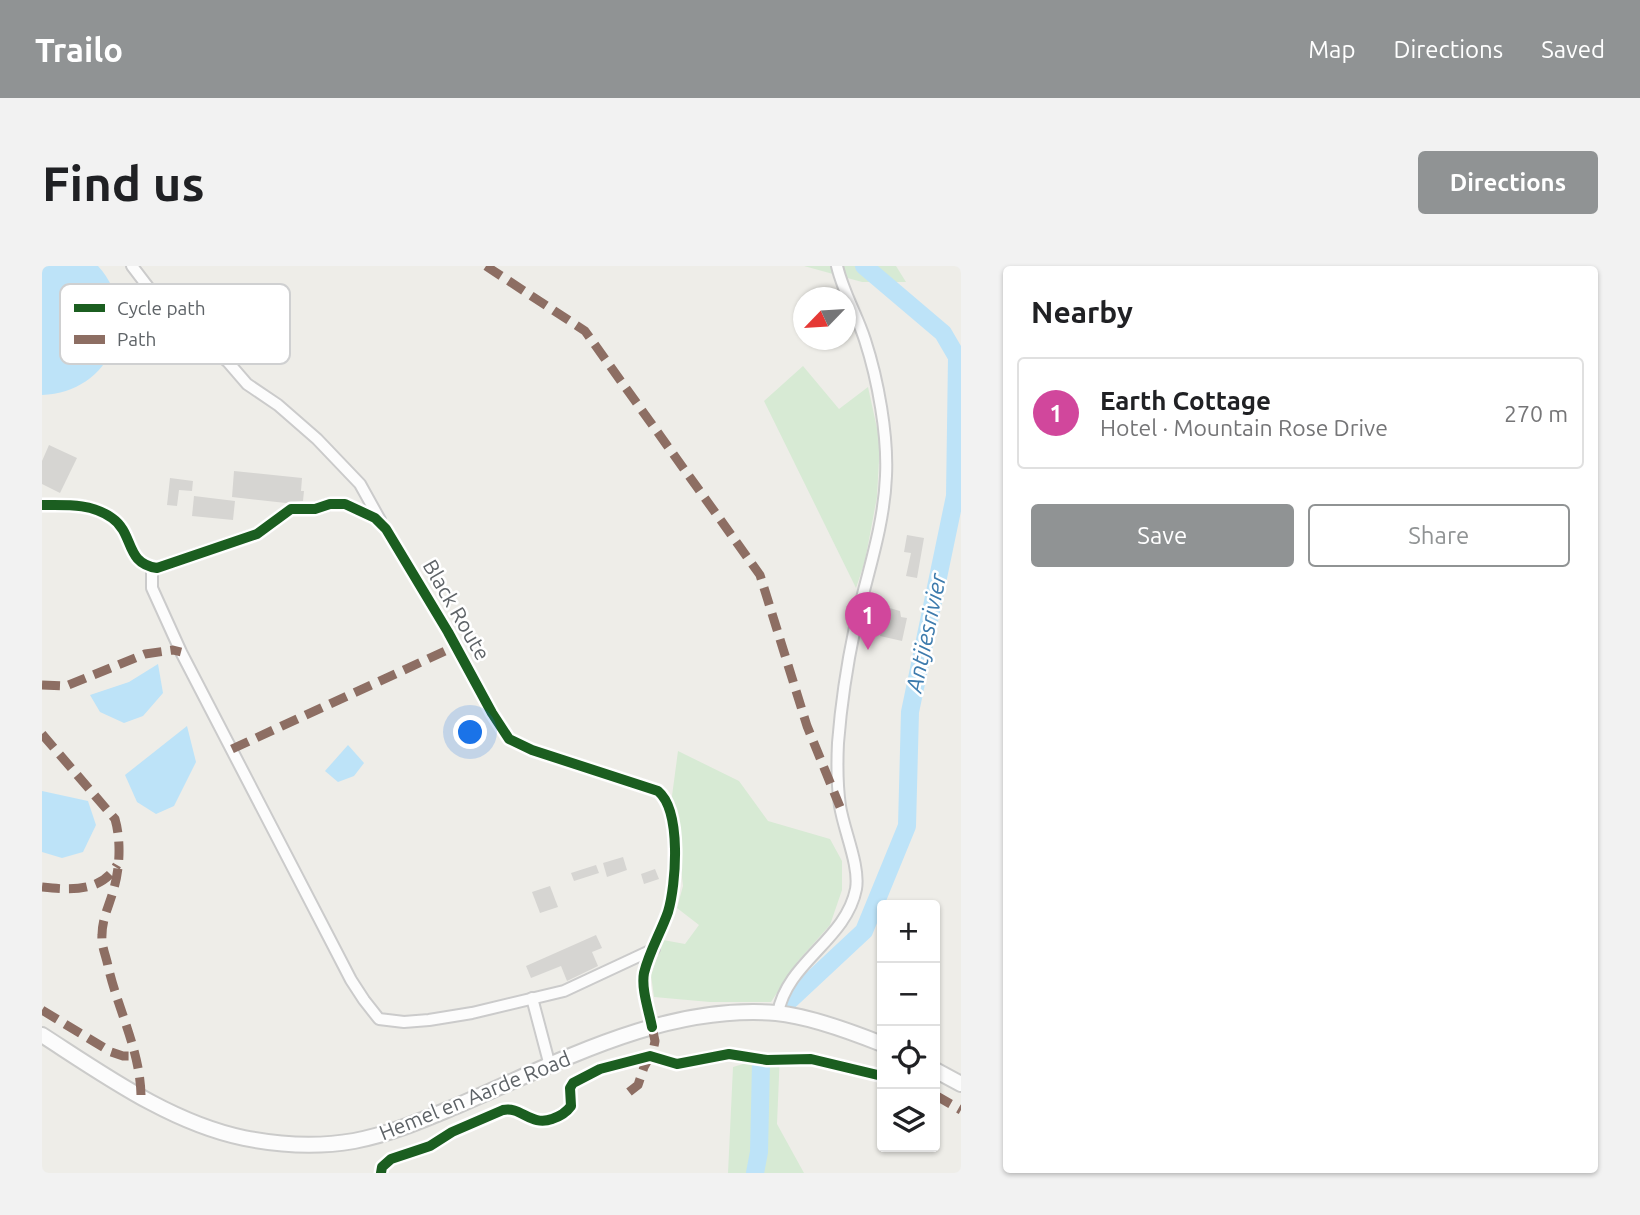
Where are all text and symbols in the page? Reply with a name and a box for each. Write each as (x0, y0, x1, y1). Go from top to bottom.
text: Trailo (35, 31, 123, 68)
text: Map (1308, 36, 1355, 63)
text: Directions (1393, 36, 1503, 63)
text: Saved (1541, 36, 1605, 63)
button: Directions (1418, 151, 1598, 214)
text: Find us (42, 155, 205, 210)
legend (60, 284, 290, 364)
north arrow (793, 287, 856, 350)
text: Nearby (1031, 295, 1133, 329)
text: Cycle path (117, 297, 206, 319)
text: Path (117, 328, 156, 350)
text: Earth Cottage (1100, 386, 1271, 415)
text: 1 (1050, 401, 1062, 426)
text: 270 m (1504, 401, 1568, 426)
text: Hotel · Mountain Rose Drive (1100, 415, 1388, 440)
button: Save (1031, 504, 1294, 567)
button: Share (1308, 504, 1570, 567)
street label: Black Route (418, 555, 495, 664)
water label: Antjiesrivier (901, 570, 951, 696)
pin: 1 (845, 592, 891, 650)
your location (453, 715, 487, 749)
map controls (877, 900, 940, 1152)
button: + (877, 900, 940, 963)
button: − (877, 963, 940, 1026)
button: locate (877, 1026, 940, 1089)
street label: Hemel en Aarde Road (376, 1046, 574, 1144)
button: layers (877, 1089, 940, 1152)

